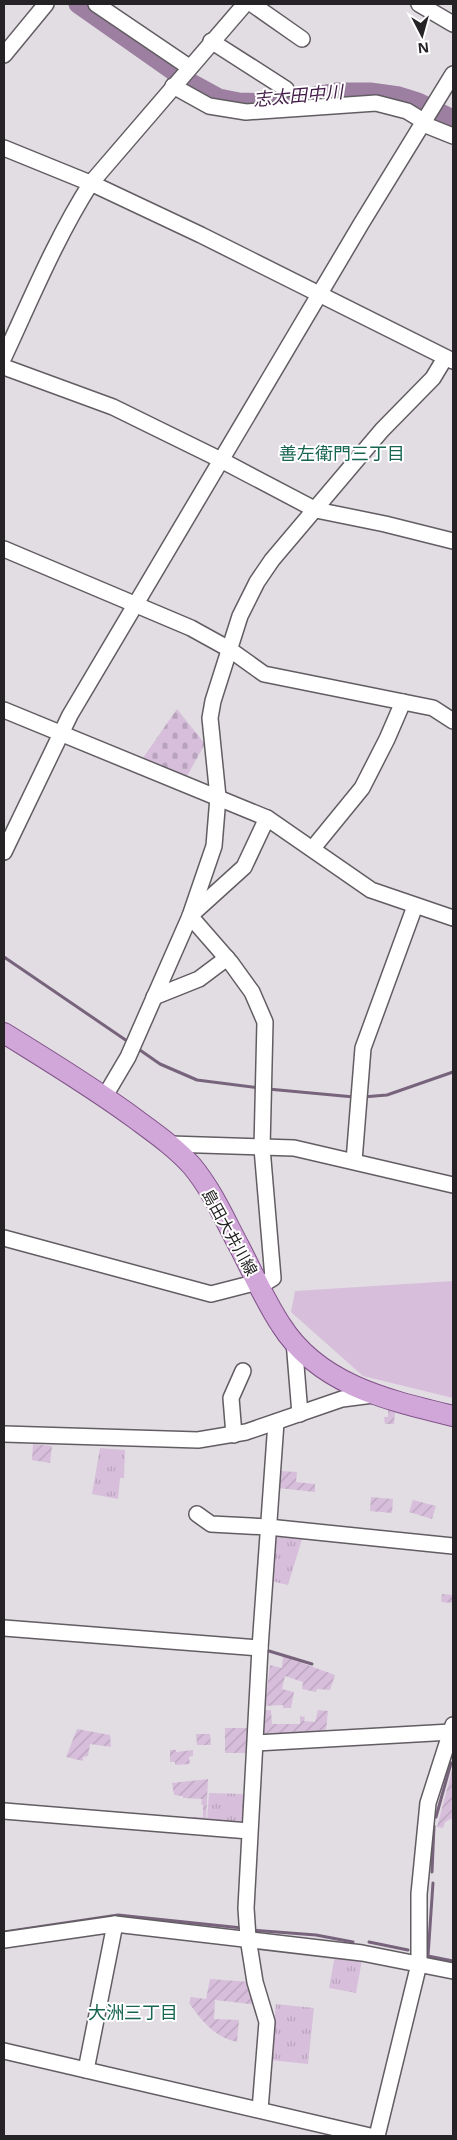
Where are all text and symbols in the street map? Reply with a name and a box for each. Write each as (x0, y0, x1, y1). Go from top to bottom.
north arrow (397, 10, 447, 60)
text: N (417, 38, 430, 58)
water label: 志太田中川 (252, 79, 346, 111)
district label: 善左衛門三丁目 (279, 441, 405, 465)
street label: 島田大井川線 (197, 1185, 263, 1279)
district label: 大洲三丁目 (88, 2000, 178, 2024)

